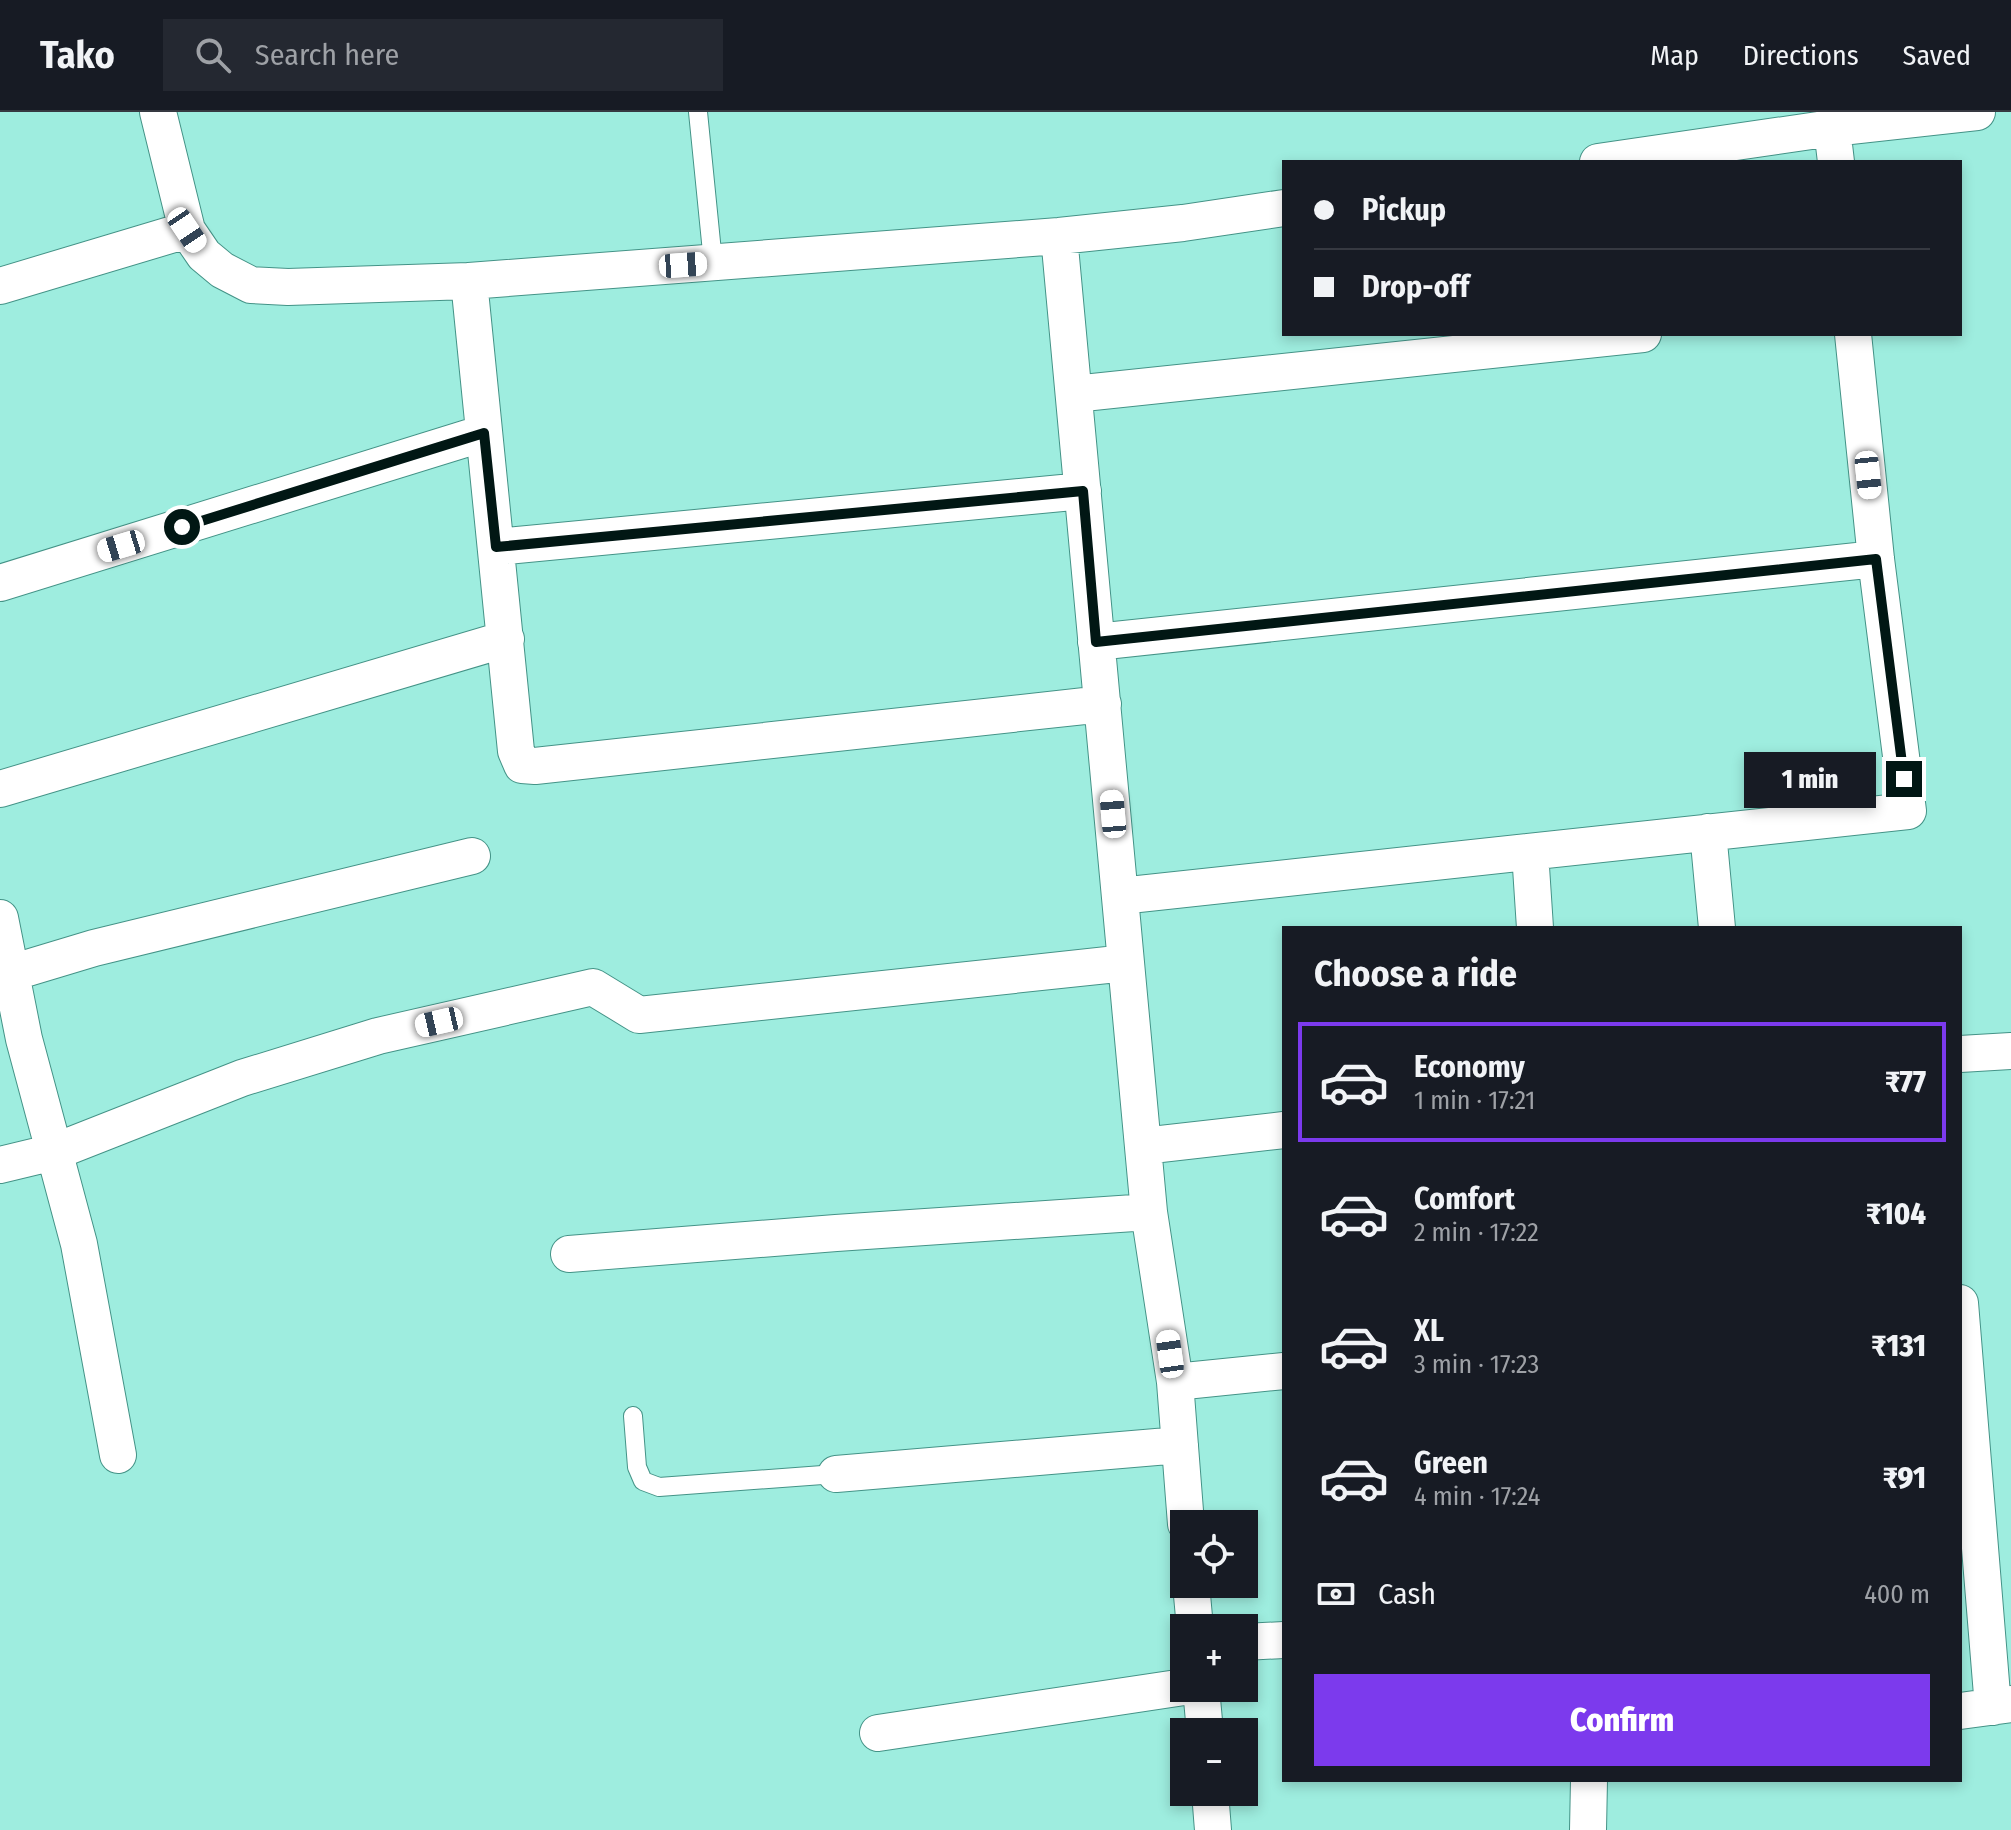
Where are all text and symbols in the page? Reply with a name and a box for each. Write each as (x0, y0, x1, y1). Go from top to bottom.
search box (163, 19, 723, 91)
text: Tako (40, 32, 115, 78)
icon: search (191, 33, 235, 77)
text: Search here (255, 37, 399, 73)
text: Map (1650, 39, 1699, 72)
text: Directions (1743, 39, 1859, 72)
text: Saved (1903, 39, 1971, 72)
text: Pickup (1362, 192, 1446, 228)
car (164, 203, 210, 257)
car (658, 251, 708, 279)
text: Drop-off (1362, 269, 1469, 305)
car (1854, 450, 1882, 500)
route start (164, 509, 200, 545)
car (95, 528, 147, 564)
callout: 1 min (1744, 751, 1876, 807)
route end (1886, 761, 1922, 797)
text: 1 min (1782, 764, 1838, 795)
car (1099, 789, 1127, 839)
text: Choose a ride (1314, 952, 1517, 996)
car (413, 1005, 465, 1039)
icon: car (1318, 1046, 1390, 1118)
text: Economy (1414, 1049, 1525, 1085)
text: ₹77 (1885, 1064, 1926, 1100)
text: 1 min · 17:21 (1414, 1085, 1535, 1116)
icon: car (1318, 1178, 1390, 1250)
text: Comfort (1414, 1181, 1515, 1217)
text: ₹104 (1866, 1196, 1926, 1232)
text: 2 min · 17:22 (1414, 1217, 1539, 1248)
icon: car (1318, 1310, 1390, 1382)
text: XL (1414, 1313, 1444, 1349)
text: ₹131 (1871, 1328, 1926, 1364)
car (1155, 1329, 1185, 1379)
text: 3 min · 17:23 (1414, 1349, 1539, 1380)
icon: car (1318, 1442, 1390, 1514)
text: Green (1414, 1445, 1488, 1481)
text: ₹91 (1883, 1460, 1926, 1496)
text: 4 min · 17:24 (1414, 1481, 1540, 1512)
map controls (1170, 1510, 1258, 1806)
button: locate (1170, 1510, 1258, 1598)
icon: cash (1314, 1572, 1358, 1616)
text: Cash (1378, 1576, 1436, 1612)
text: 400 m (1864, 1579, 1930, 1610)
button: + (1170, 1614, 1258, 1702)
button: Confirm (1314, 1674, 1930, 1766)
button: − (1170, 1718, 1258, 1806)

